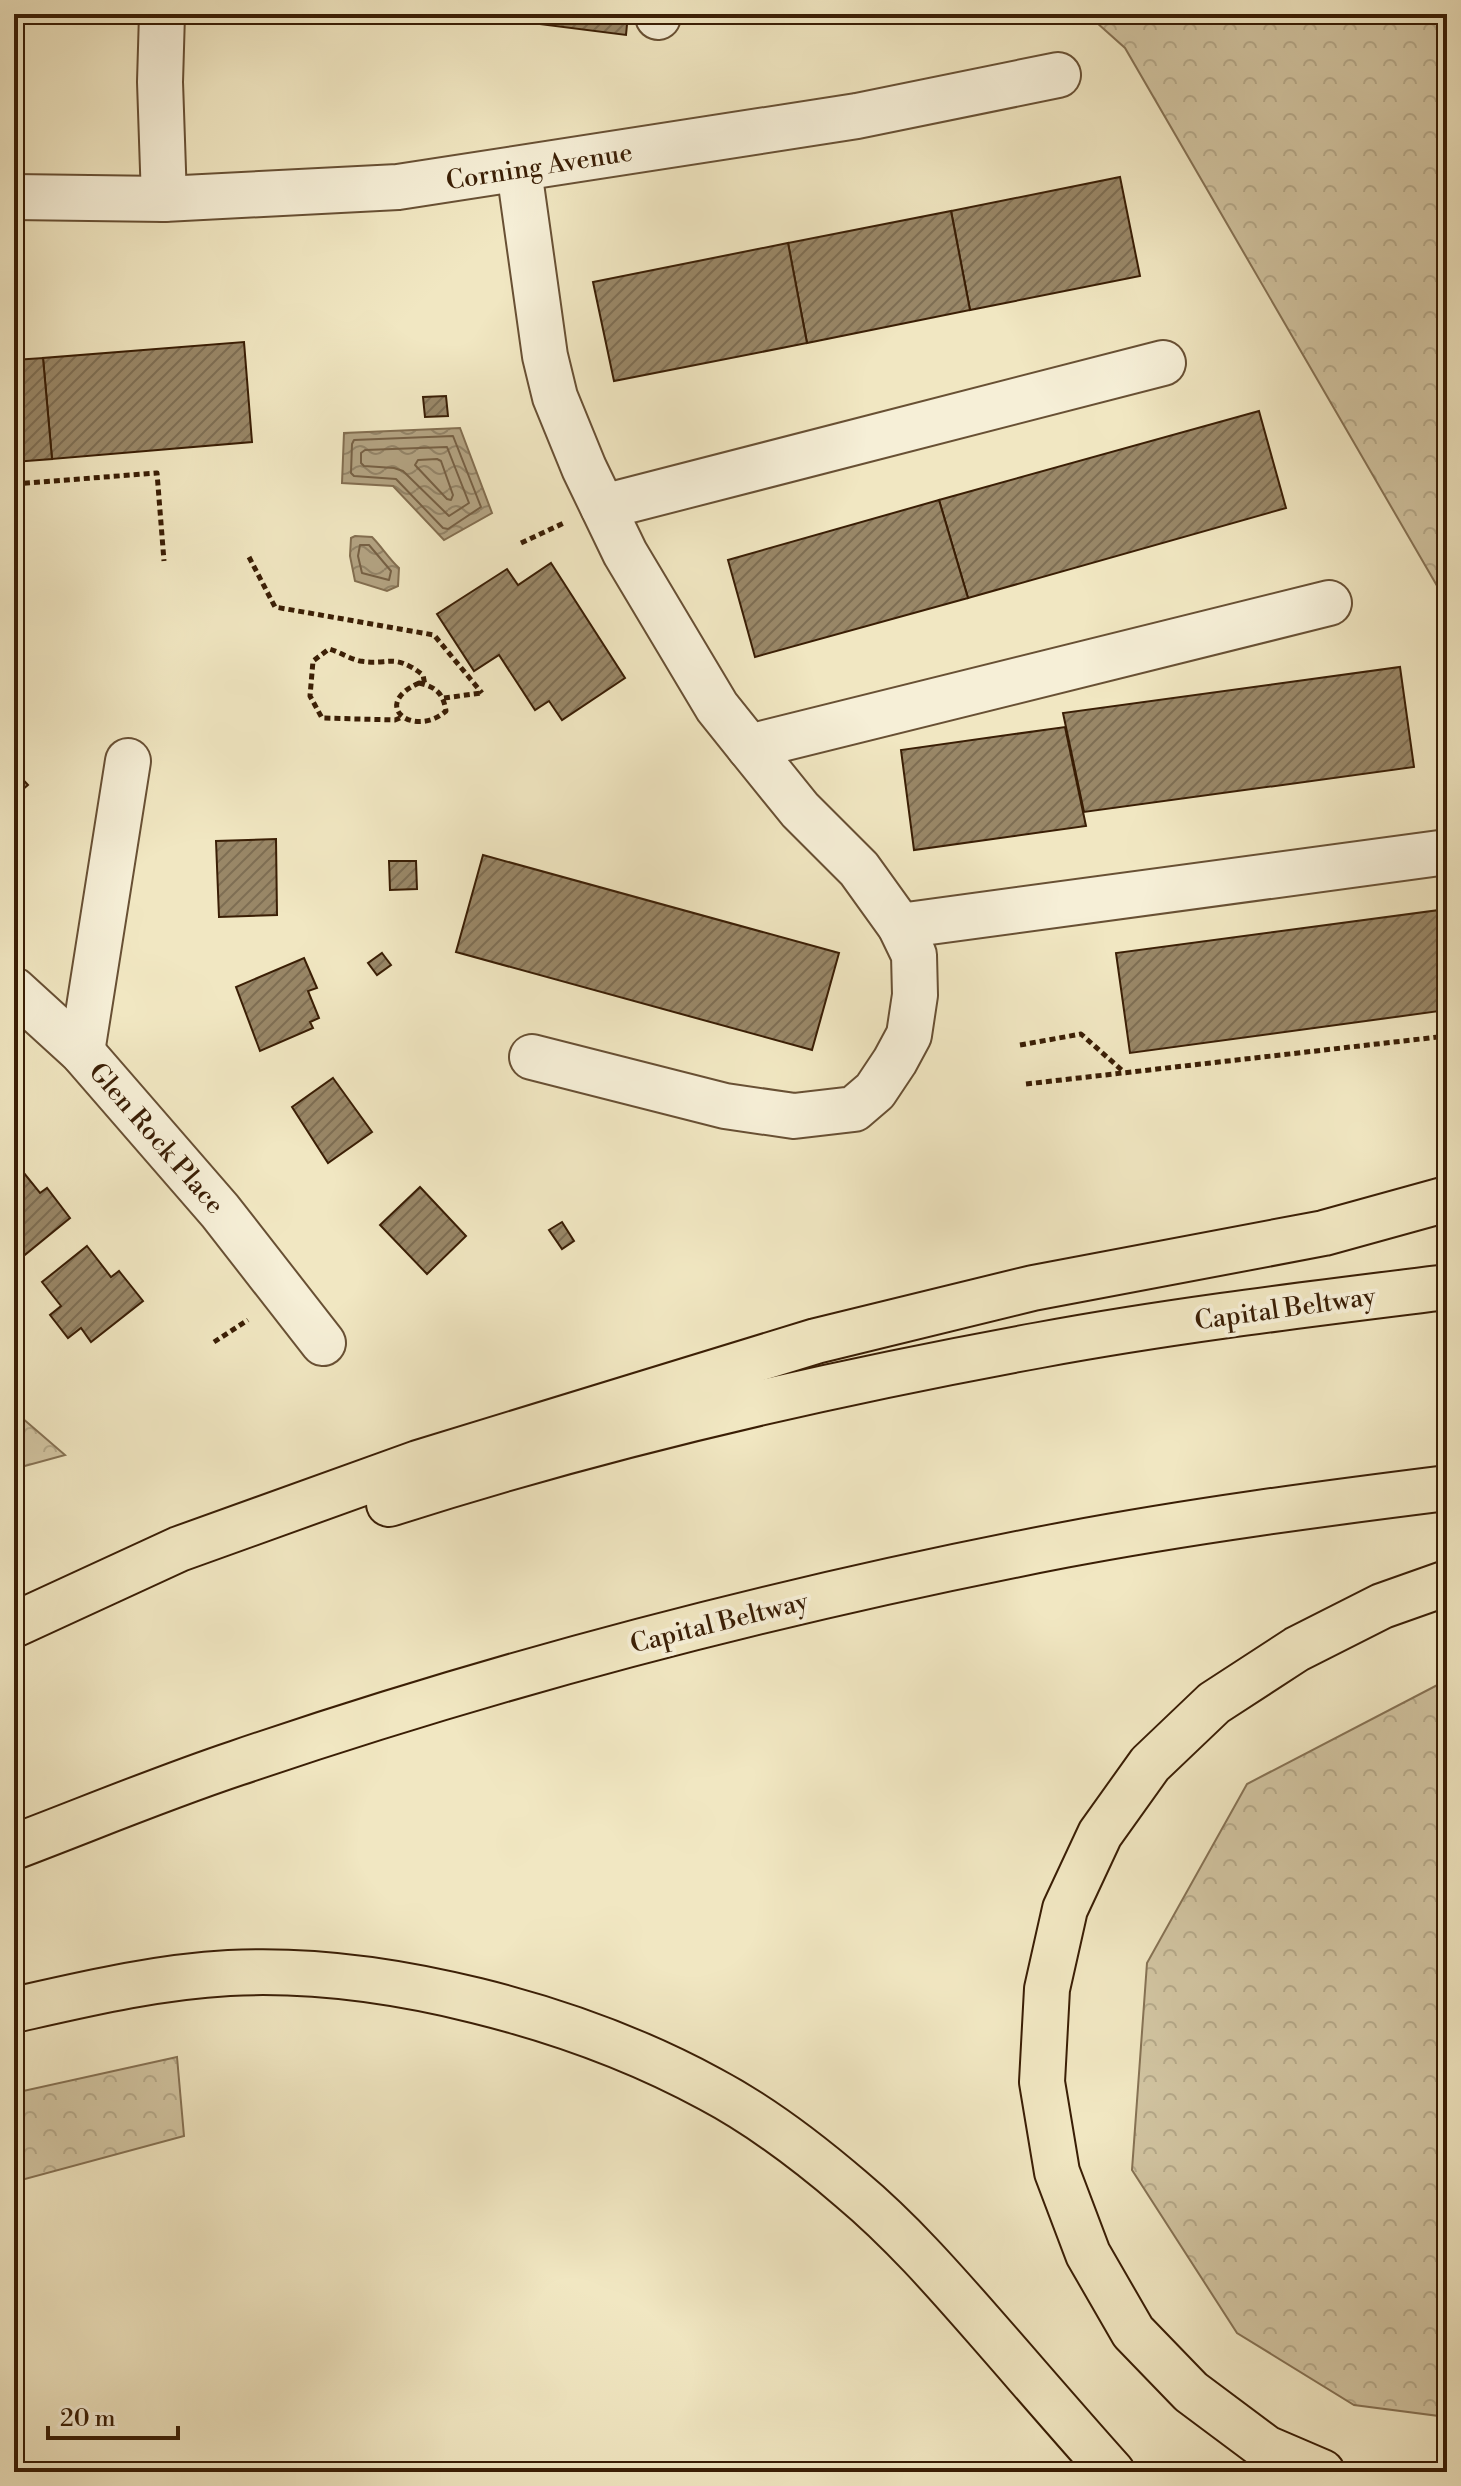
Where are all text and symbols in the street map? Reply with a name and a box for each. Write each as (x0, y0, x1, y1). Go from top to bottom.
street label: Corning Avenue (444, 136, 635, 198)
street label: Glen Rock Place (82, 1056, 231, 1221)
street label: Capital Beltway (1193, 1280, 1378, 1338)
street label: Capital Beltway (627, 1585, 812, 1661)
scale bar (48, 2390, 178, 2440)
text: 20 m (60, 2404, 116, 2434)

